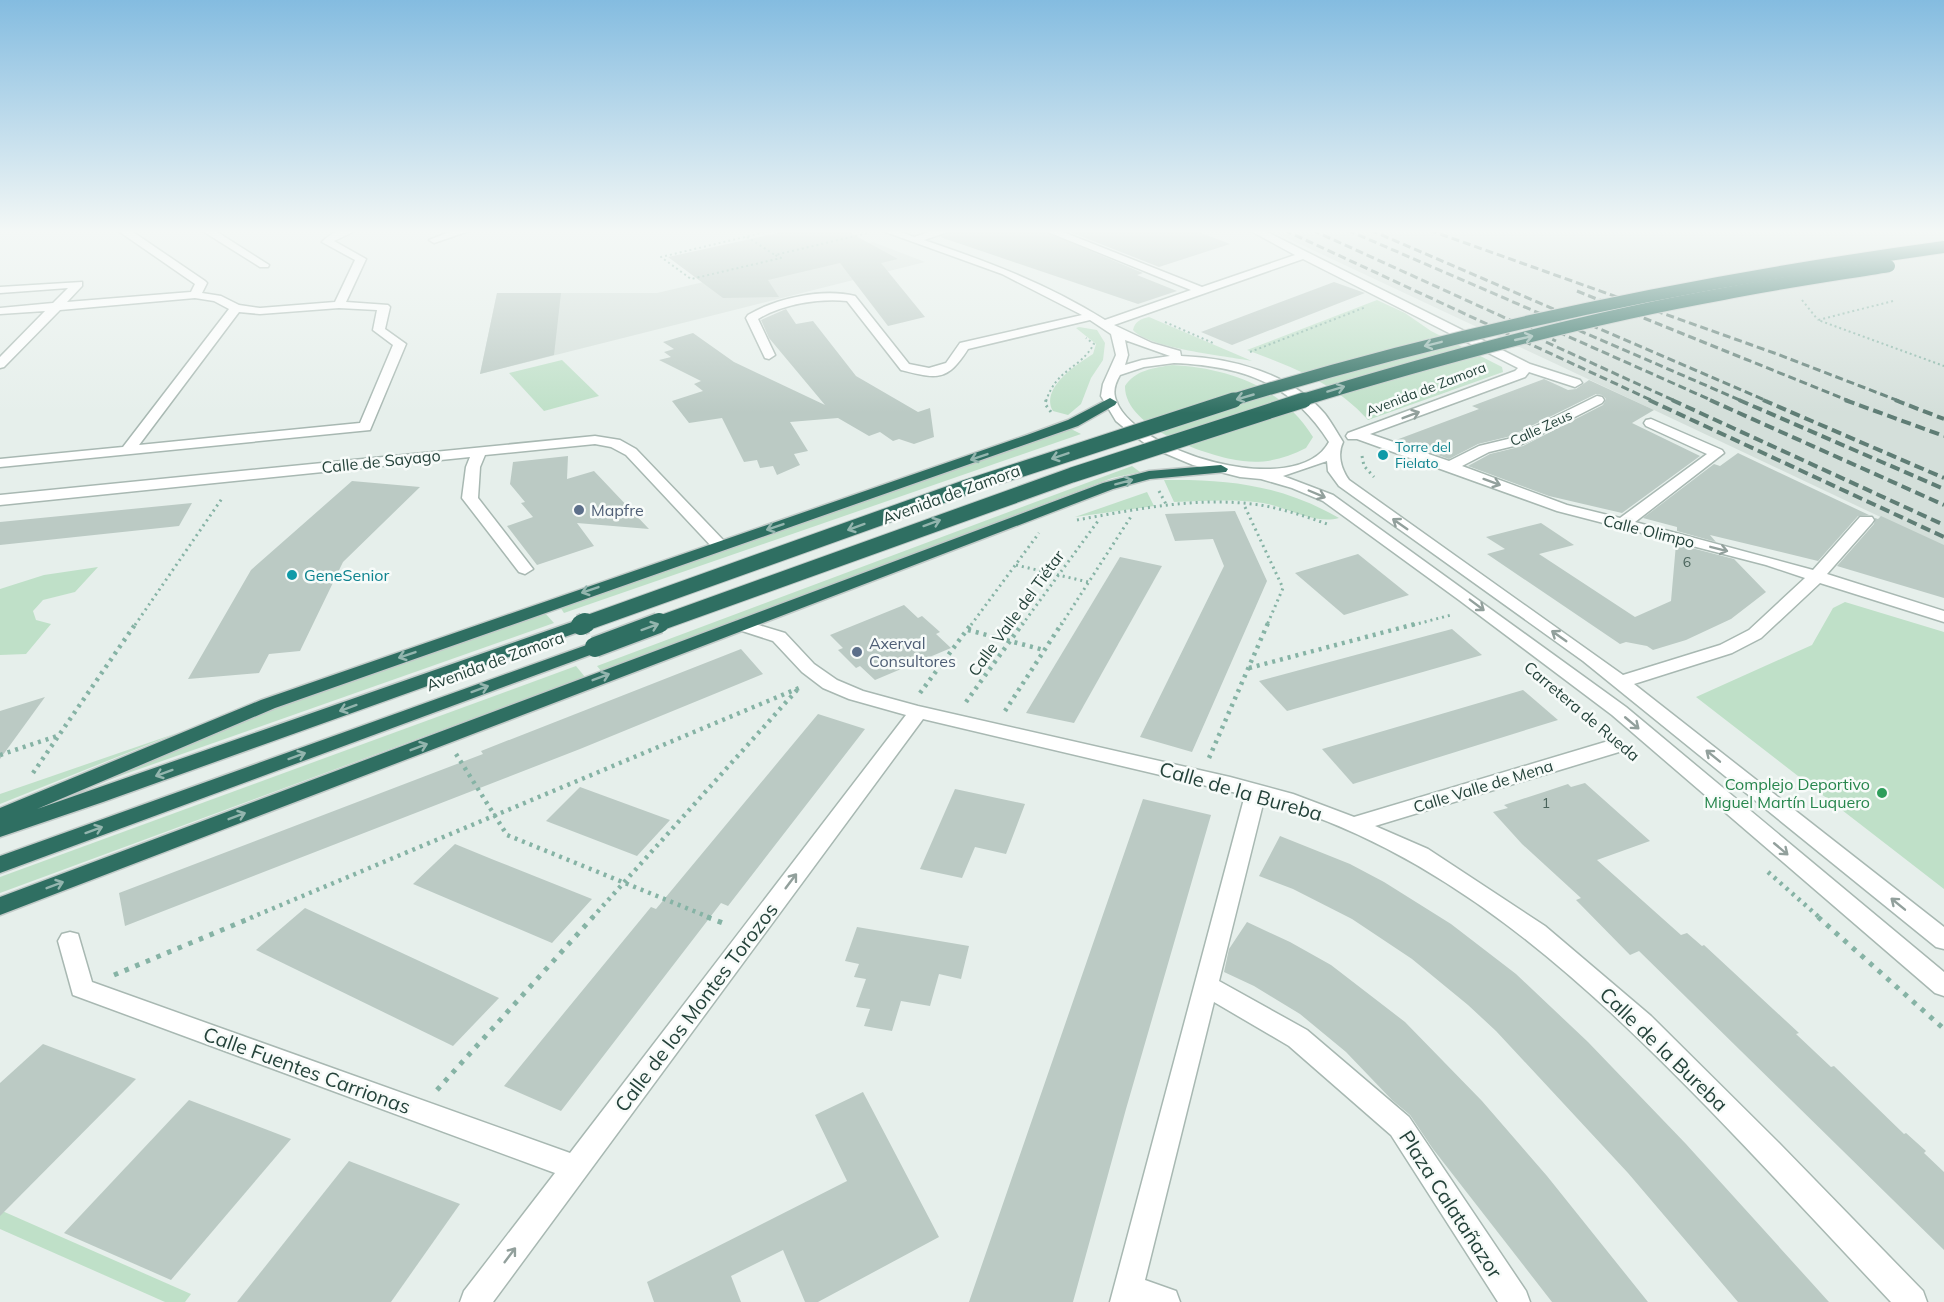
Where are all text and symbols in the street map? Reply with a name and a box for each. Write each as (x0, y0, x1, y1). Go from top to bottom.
one-way arrow (1514, 332, 1533, 344)
one-way arrow (1424, 339, 1443, 350)
street label: Avenida de Zamora (1364, 358, 1488, 420)
one-way arrow (1326, 383, 1345, 394)
one-way arrow (1236, 392, 1255, 403)
street label: Calle Zeus (1507, 406, 1575, 450)
one-way arrow (1401, 409, 1420, 420)
place label: Torre del Fielato (1395, 438, 1451, 472)
street label: Calle de Sayago (321, 445, 441, 477)
marker: Torre del Fielato (1376, 448, 1390, 462)
one-way arrow (970, 452, 989, 463)
one-way arrow (1051, 452, 1070, 463)
street label: Avenida de Zamora (879, 460, 1023, 528)
one-way arrow (1115, 475, 1134, 487)
one-way arrow (1482, 477, 1501, 488)
one-way arrow (1307, 489, 1326, 500)
place label: Mapfre (591, 500, 644, 520)
marker: Mapfre (572, 503, 586, 517)
street label: Calle Olimpo (1601, 510, 1697, 552)
one-way arrow (922, 517, 941, 528)
one-way arrow (1392, 518, 1408, 530)
one-way arrow (766, 522, 785, 533)
one-way arrow (847, 523, 866, 534)
one-way arrow (1709, 544, 1728, 555)
street label: Calle Valle del Tiétar (964, 546, 1068, 680)
house number: 6 (1683, 553, 1691, 571)
place label: GeneSenior (304, 565, 389, 585)
marker: GeneSenior (285, 568, 299, 582)
one-way arrow (582, 586, 600, 597)
one-way arrow (1469, 598, 1485, 611)
one-way arrow (640, 620, 659, 631)
street label: Avenida de Zamora (423, 627, 567, 695)
one-way arrow (1552, 630, 1568, 642)
place label: Axerval Consultores (869, 633, 956, 671)
marker: Axerval Consultores (850, 645, 864, 659)
one-way arrow (398, 651, 416, 662)
street label: Carretera de Rueda (1520, 657, 1644, 765)
one-way arrow (592, 671, 610, 682)
one-way arrow (471, 682, 489, 693)
one-way arrow (339, 703, 358, 714)
one-way arrow (1624, 716, 1639, 730)
one-way arrow (409, 740, 428, 751)
one-way arrow (287, 749, 306, 760)
one-way arrow (1705, 750, 1721, 763)
street label: Calle Valle de Mena (1411, 755, 1555, 817)
street label: Calle de la Bureba (1157, 756, 1325, 826)
one-way arrow (155, 769, 174, 780)
place label: Complejo Deportivo Miguel Martín Luquero (1704, 774, 1870, 812)
marker: Complejo Deportivo Miguel Martín Luquero (1875, 786, 1889, 800)
house number: 1 (1542, 794, 1550, 812)
one-way arrow (227, 810, 246, 821)
one-way arrow (84, 824, 103, 835)
one-way arrow (1773, 842, 1789, 855)
one-way arrow (785, 873, 797, 889)
one-way arrow (45, 879, 63, 890)
street label: Calle de los Montes Torozos (609, 897, 783, 1117)
one-way arrow (1890, 897, 1906, 910)
street label: Calle de la Bureba (1595, 982, 1733, 1116)
street label: Calle Fuentes Carrionas (200, 1021, 414, 1119)
street label: Plaza Calatañazor (1394, 1125, 1508, 1283)
one-way arrow (504, 1248, 517, 1264)

